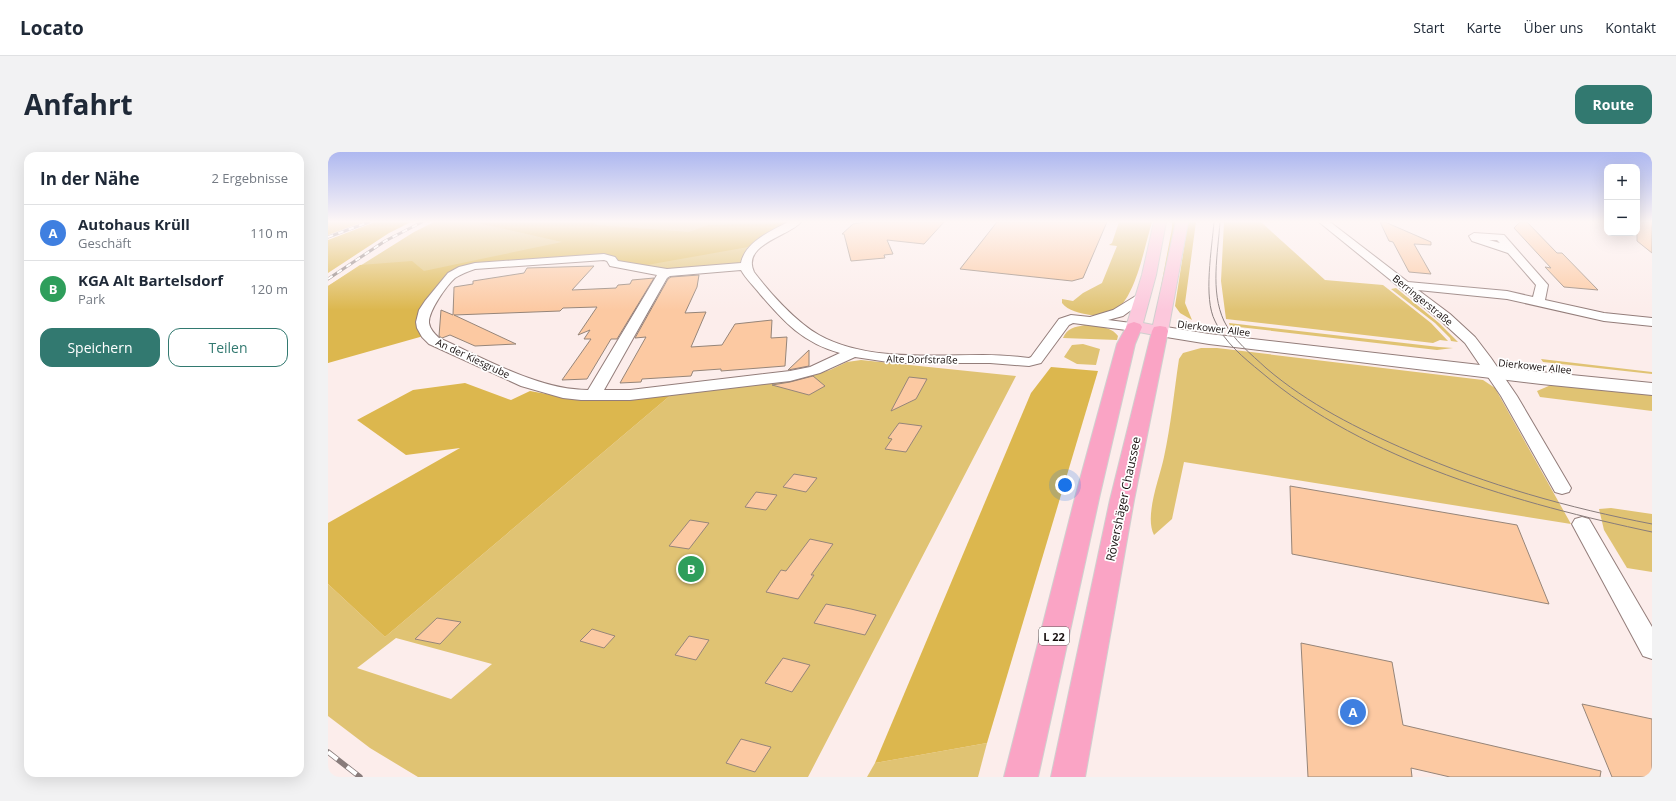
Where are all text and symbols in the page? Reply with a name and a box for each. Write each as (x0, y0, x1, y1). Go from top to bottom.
text: Locato (20, 15, 84, 41)
text: Start (1413, 18, 1445, 37)
text: Karte (1467, 18, 1501, 37)
text: Über uns (1523, 18, 1583, 37)
text: Kontakt (1605, 18, 1656, 37)
text: Anfahrt (24, 85, 133, 123)
button: Route (1575, 85, 1652, 124)
map controls (1604, 164, 1640, 236)
button: + (1604, 164, 1640, 200)
text: In der Nähe (40, 167, 139, 190)
text: 2 Ergebnisse (211, 169, 288, 187)
button: − (1604, 200, 1640, 236)
text: Autohaus Krüll (78, 214, 190, 234)
text: A (49, 224, 57, 242)
text: 110 m (250, 224, 288, 242)
text: Geschäft (78, 234, 131, 252)
text: KGA Alt Bartelsdorf (78, 270, 223, 290)
street label: Berringerstraße (1390, 271, 1456, 329)
text: B (49, 280, 57, 298)
text: 120 m (250, 280, 288, 298)
text: Park (78, 290, 105, 308)
street label: Dierkower Allee (1177, 317, 1252, 339)
button: Speichern (40, 328, 160, 367)
button: Teilen (168, 328, 288, 367)
street label: An der Kiesgrube (434, 335, 513, 381)
street label: Alte Dorfstraße (886, 351, 958, 367)
street label: Dierkower Allee (1498, 355, 1573, 377)
street label: Rövershäger Chaussee (1101, 435, 1145, 563)
your location (1055, 475, 1075, 495)
pin: B (678, 554, 704, 584)
road number: L 22 (1039, 627, 1069, 645)
pin: A (1340, 697, 1366, 727)

